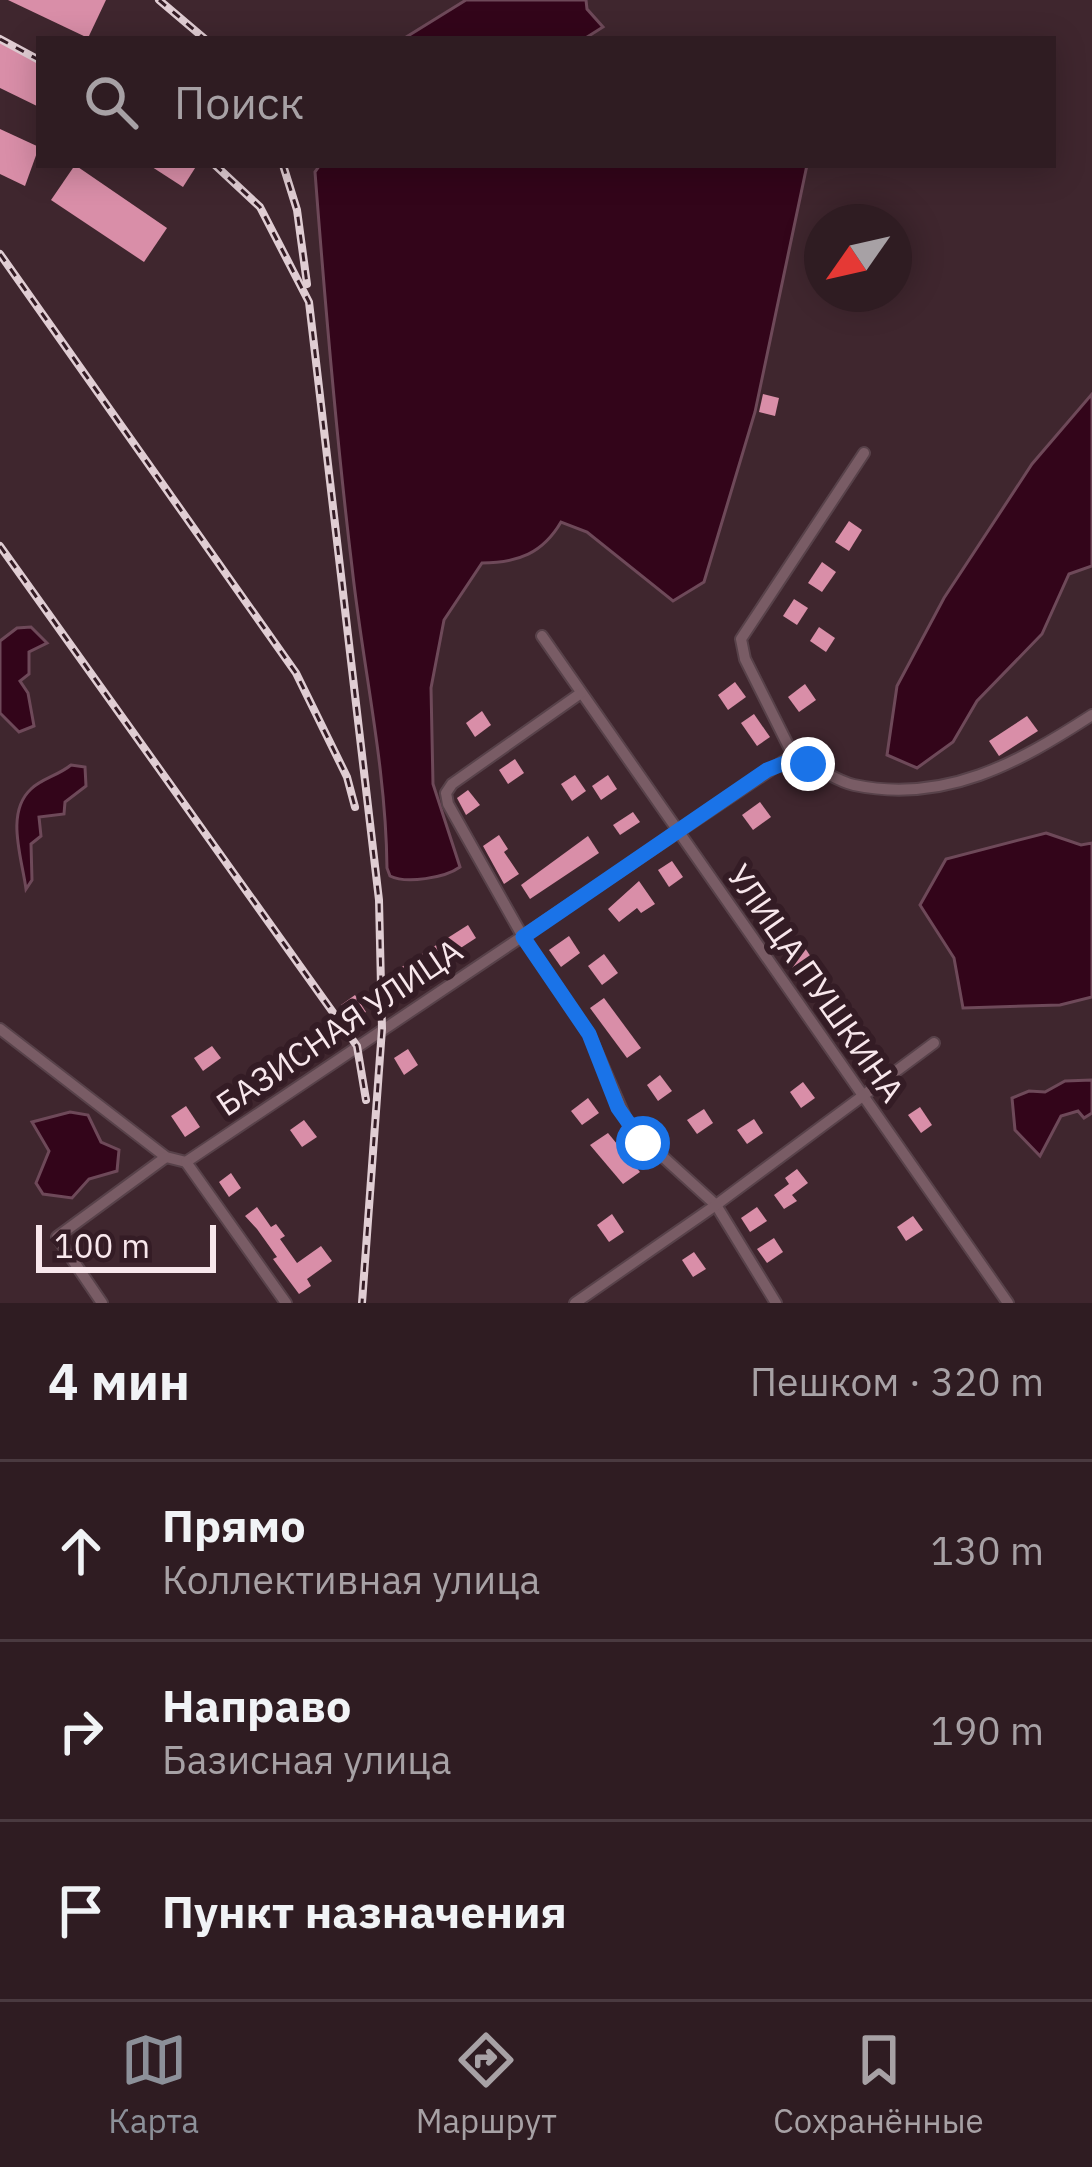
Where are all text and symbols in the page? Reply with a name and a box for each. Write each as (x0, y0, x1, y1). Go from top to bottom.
search box (36, 36, 1056, 168)
icon: search (78, 69, 144, 135)
text: Поиск (174, 73, 304, 131)
north arrow (804, 204, 912, 312)
route end (781, 737, 835, 791)
street label: УЛИЦА ПУШКИНА (718, 855, 915, 1110)
street label: БАЗИСНАЯ УЛИЦА (207, 928, 470, 1125)
route start (616, 1116, 670, 1170)
scale bar (36, 1219, 216, 1272)
text: 100 m (54, 1224, 150, 1267)
text: 4 мин (48, 1348, 190, 1414)
text: Пешком · 320 m (750, 1356, 1044, 1407)
text: Прямо (162, 1496, 306, 1554)
icon: ahead (48, 1518, 114, 1584)
text: 130 m (931, 1525, 1044, 1576)
text: Коллективная улица (162, 1554, 540, 1605)
text: Направо (162, 1676, 351, 1734)
icon: right (48, 1698, 114, 1764)
text: 190 m (931, 1705, 1044, 1756)
text: Базисная улица (162, 1734, 452, 1785)
icon: arrive (48, 1878, 114, 1944)
text: Пункт назначения (162, 1882, 567, 1940)
tab: Карта (108, 2027, 199, 2142)
tab: Маршрут (416, 2027, 557, 2142)
tab: Сохранённые (773, 2027, 984, 2142)

